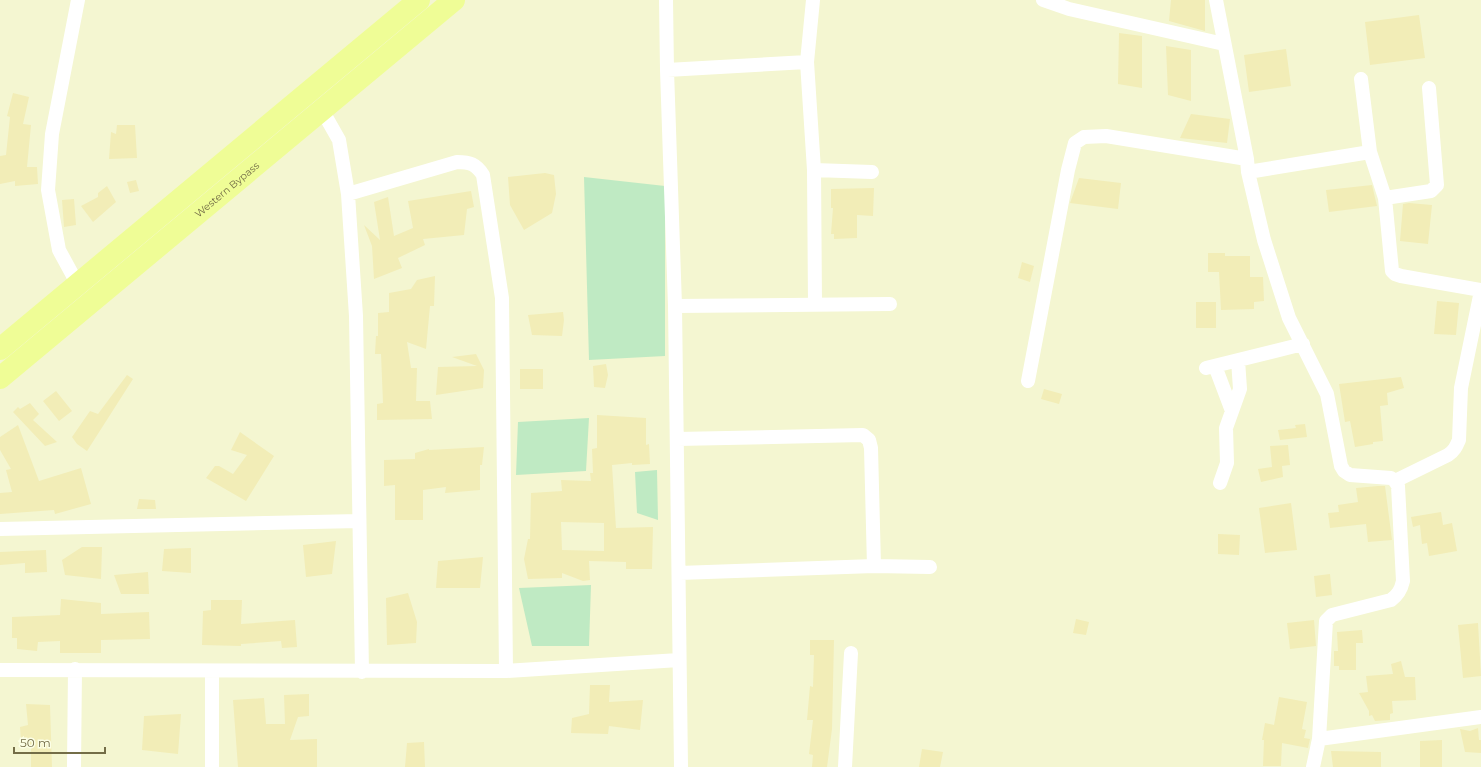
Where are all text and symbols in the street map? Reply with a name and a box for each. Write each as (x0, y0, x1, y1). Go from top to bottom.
street label: Western Bypass (192, 159, 262, 220)
scale bar (14, 729, 105, 755)
text: 50 m (20, 735, 51, 750)

